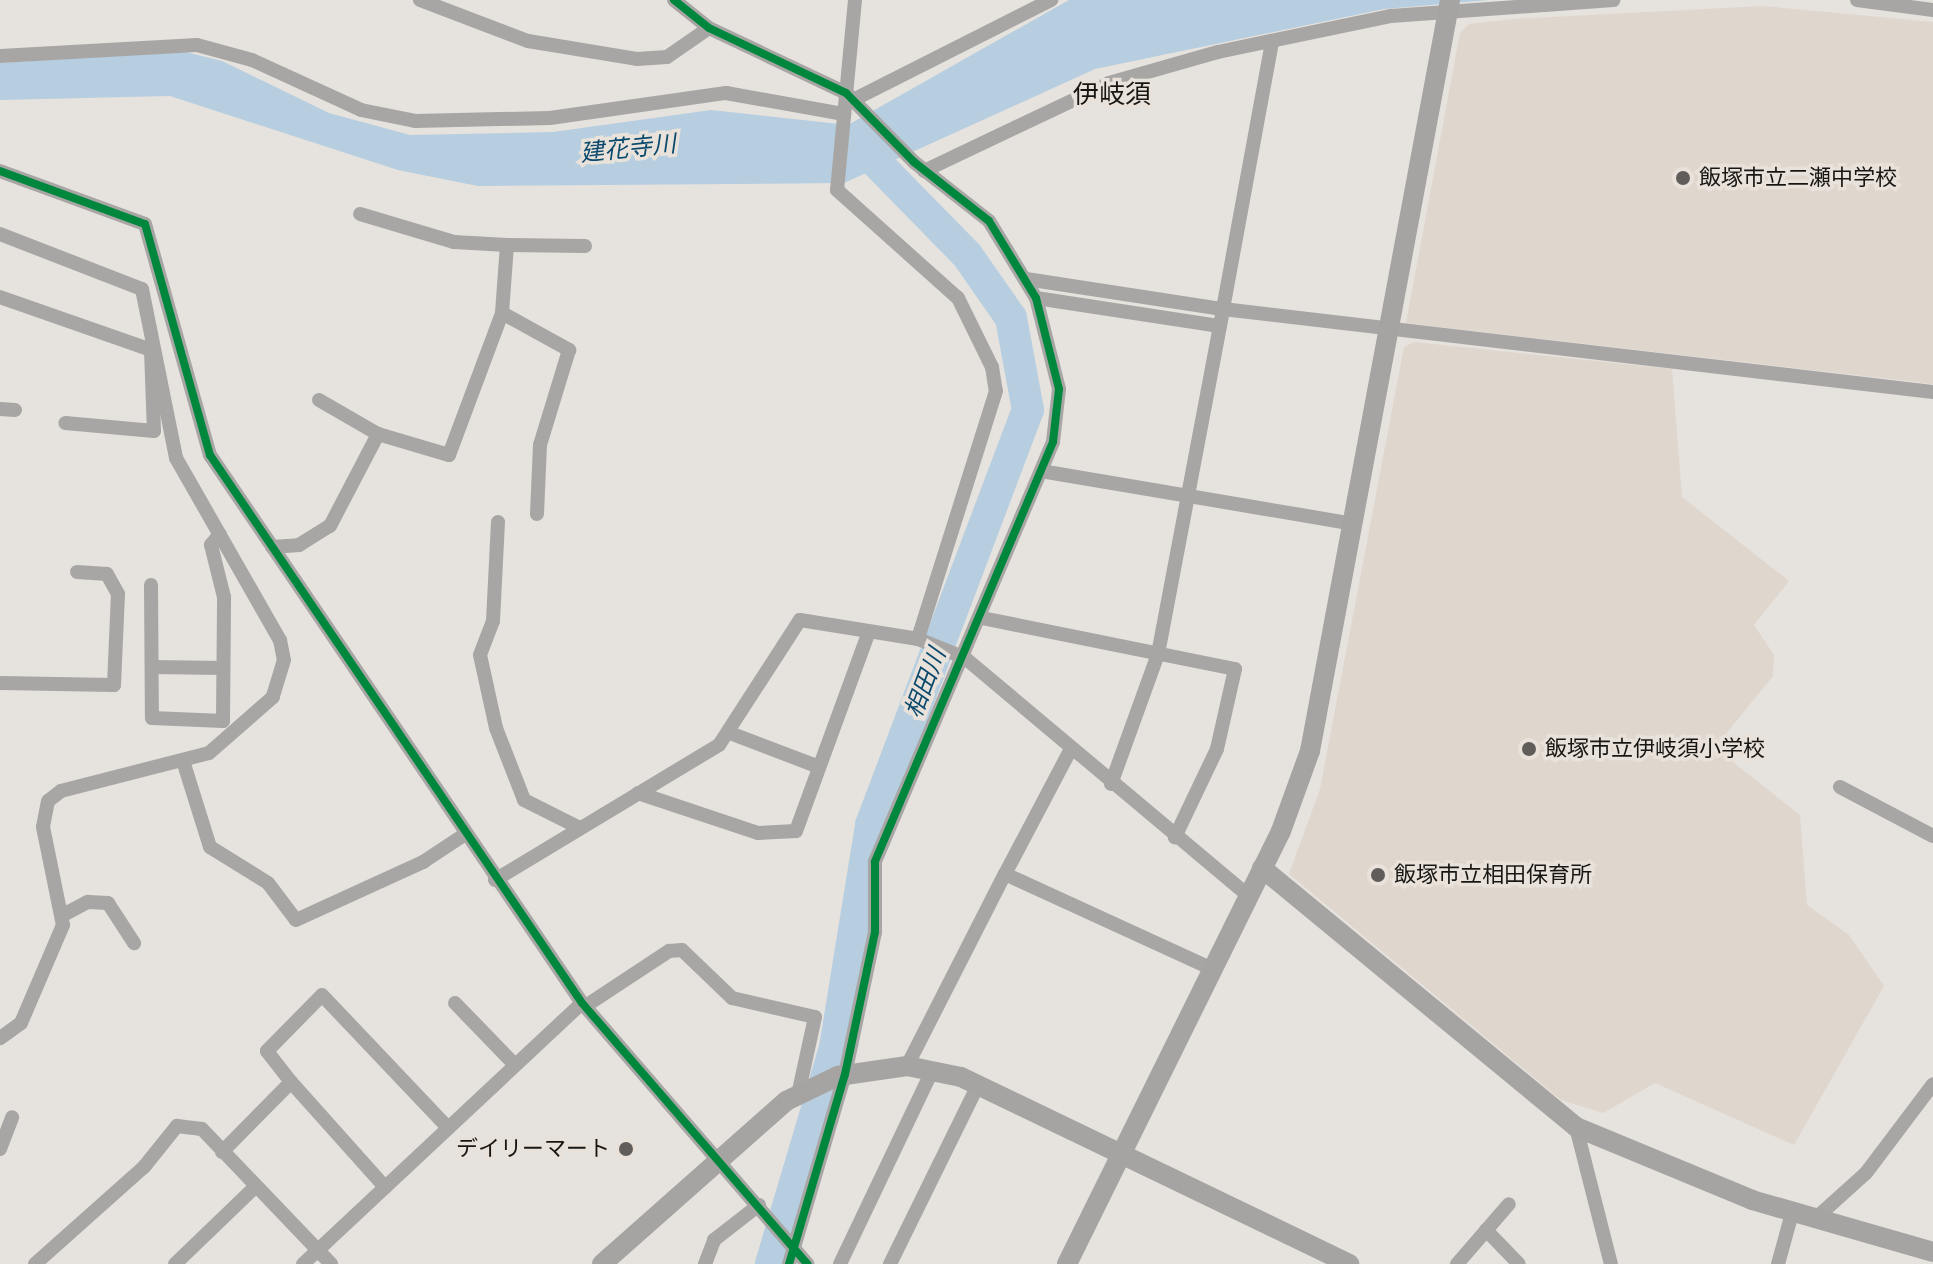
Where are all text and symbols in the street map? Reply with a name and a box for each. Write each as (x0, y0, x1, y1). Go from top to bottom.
district label: 伊岐須 (1073, 79, 1151, 111)
water label: 建花寺川 (579, 129, 677, 167)
place label: 飯塚市立二瀬中学校 (1699, 165, 1897, 191)
marker: 飯塚市立二瀬中学校 (1674, 169, 1692, 187)
water label: 相田川 (899, 644, 951, 722)
place label: 飯塚市立伊岐須小学校 (1545, 736, 1765, 762)
marker: 飯塚市立伊岐須小学校 (1520, 740, 1538, 758)
place label: 飯塚市立相田保育所 (1394, 862, 1592, 888)
marker: 飯塚市立相田保育所 (1369, 866, 1387, 884)
place label: デイリーマート (456, 1136, 610, 1162)
marker: デイリーマート (617, 1140, 635, 1158)

